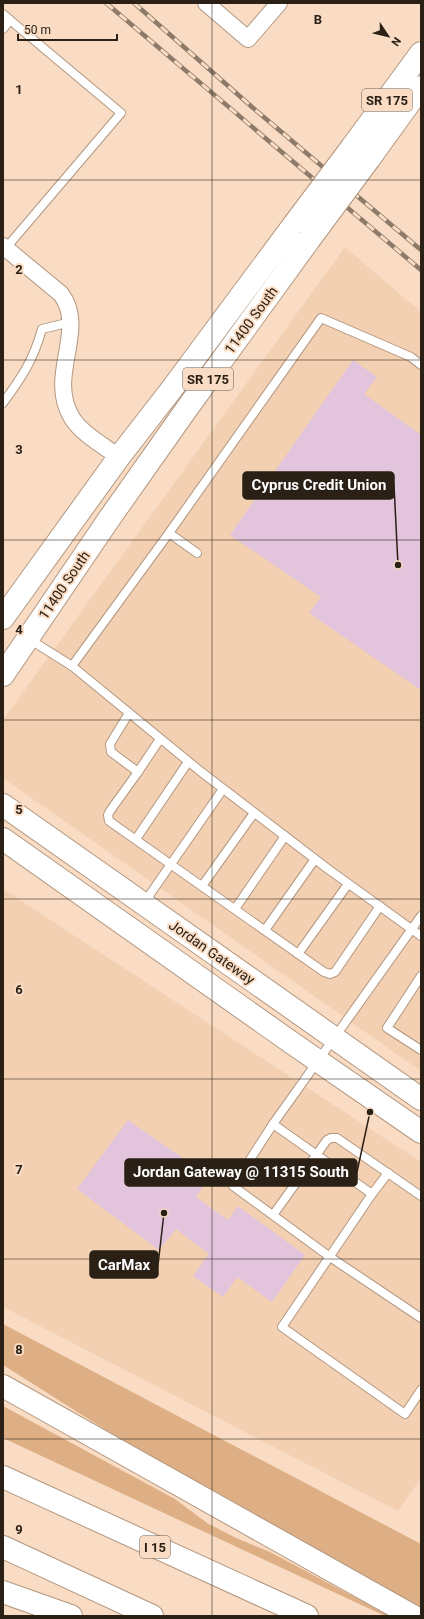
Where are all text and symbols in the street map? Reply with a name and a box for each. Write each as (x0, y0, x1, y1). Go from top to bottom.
text: B (314, 12, 322, 27)
scale bar (18, 16, 117, 42)
north arrow (368, 16, 408, 56)
text: 50 m (24, 23, 51, 37)
text: N (388, 35, 403, 49)
text: 1 (15, 82, 23, 97)
road number: SR 175 (362, 89, 412, 111)
text: 2 (15, 262, 23, 277)
street label: 11400 South (221, 283, 281, 357)
road number: SR 175 (183, 368, 233, 390)
text: 3 (15, 442, 23, 457)
callout: Cyprus Credit Union (243, 472, 394, 499)
text: Cyprus Credit Union (252, 476, 386, 494)
street label: 11400 South (35, 548, 93, 622)
text: 4 (15, 622, 23, 637)
text: 5 (15, 802, 23, 817)
street label: Jordan Gateway (166, 917, 258, 988)
text: 6 (15, 982, 23, 997)
callout: Jordan Gateway @ 11315 South (125, 1159, 357, 1186)
text: 7 (15, 1162, 23, 1177)
text: Jordan Gateway @ 11315 South (133, 1163, 349, 1181)
callout: CarMax (90, 1251, 158, 1278)
text: CarMax (98, 1256, 150, 1274)
text: 8 (15, 1342, 23, 1357)
text: 9 (15, 1522, 23, 1537)
road number: I 15 (140, 1536, 170, 1558)

